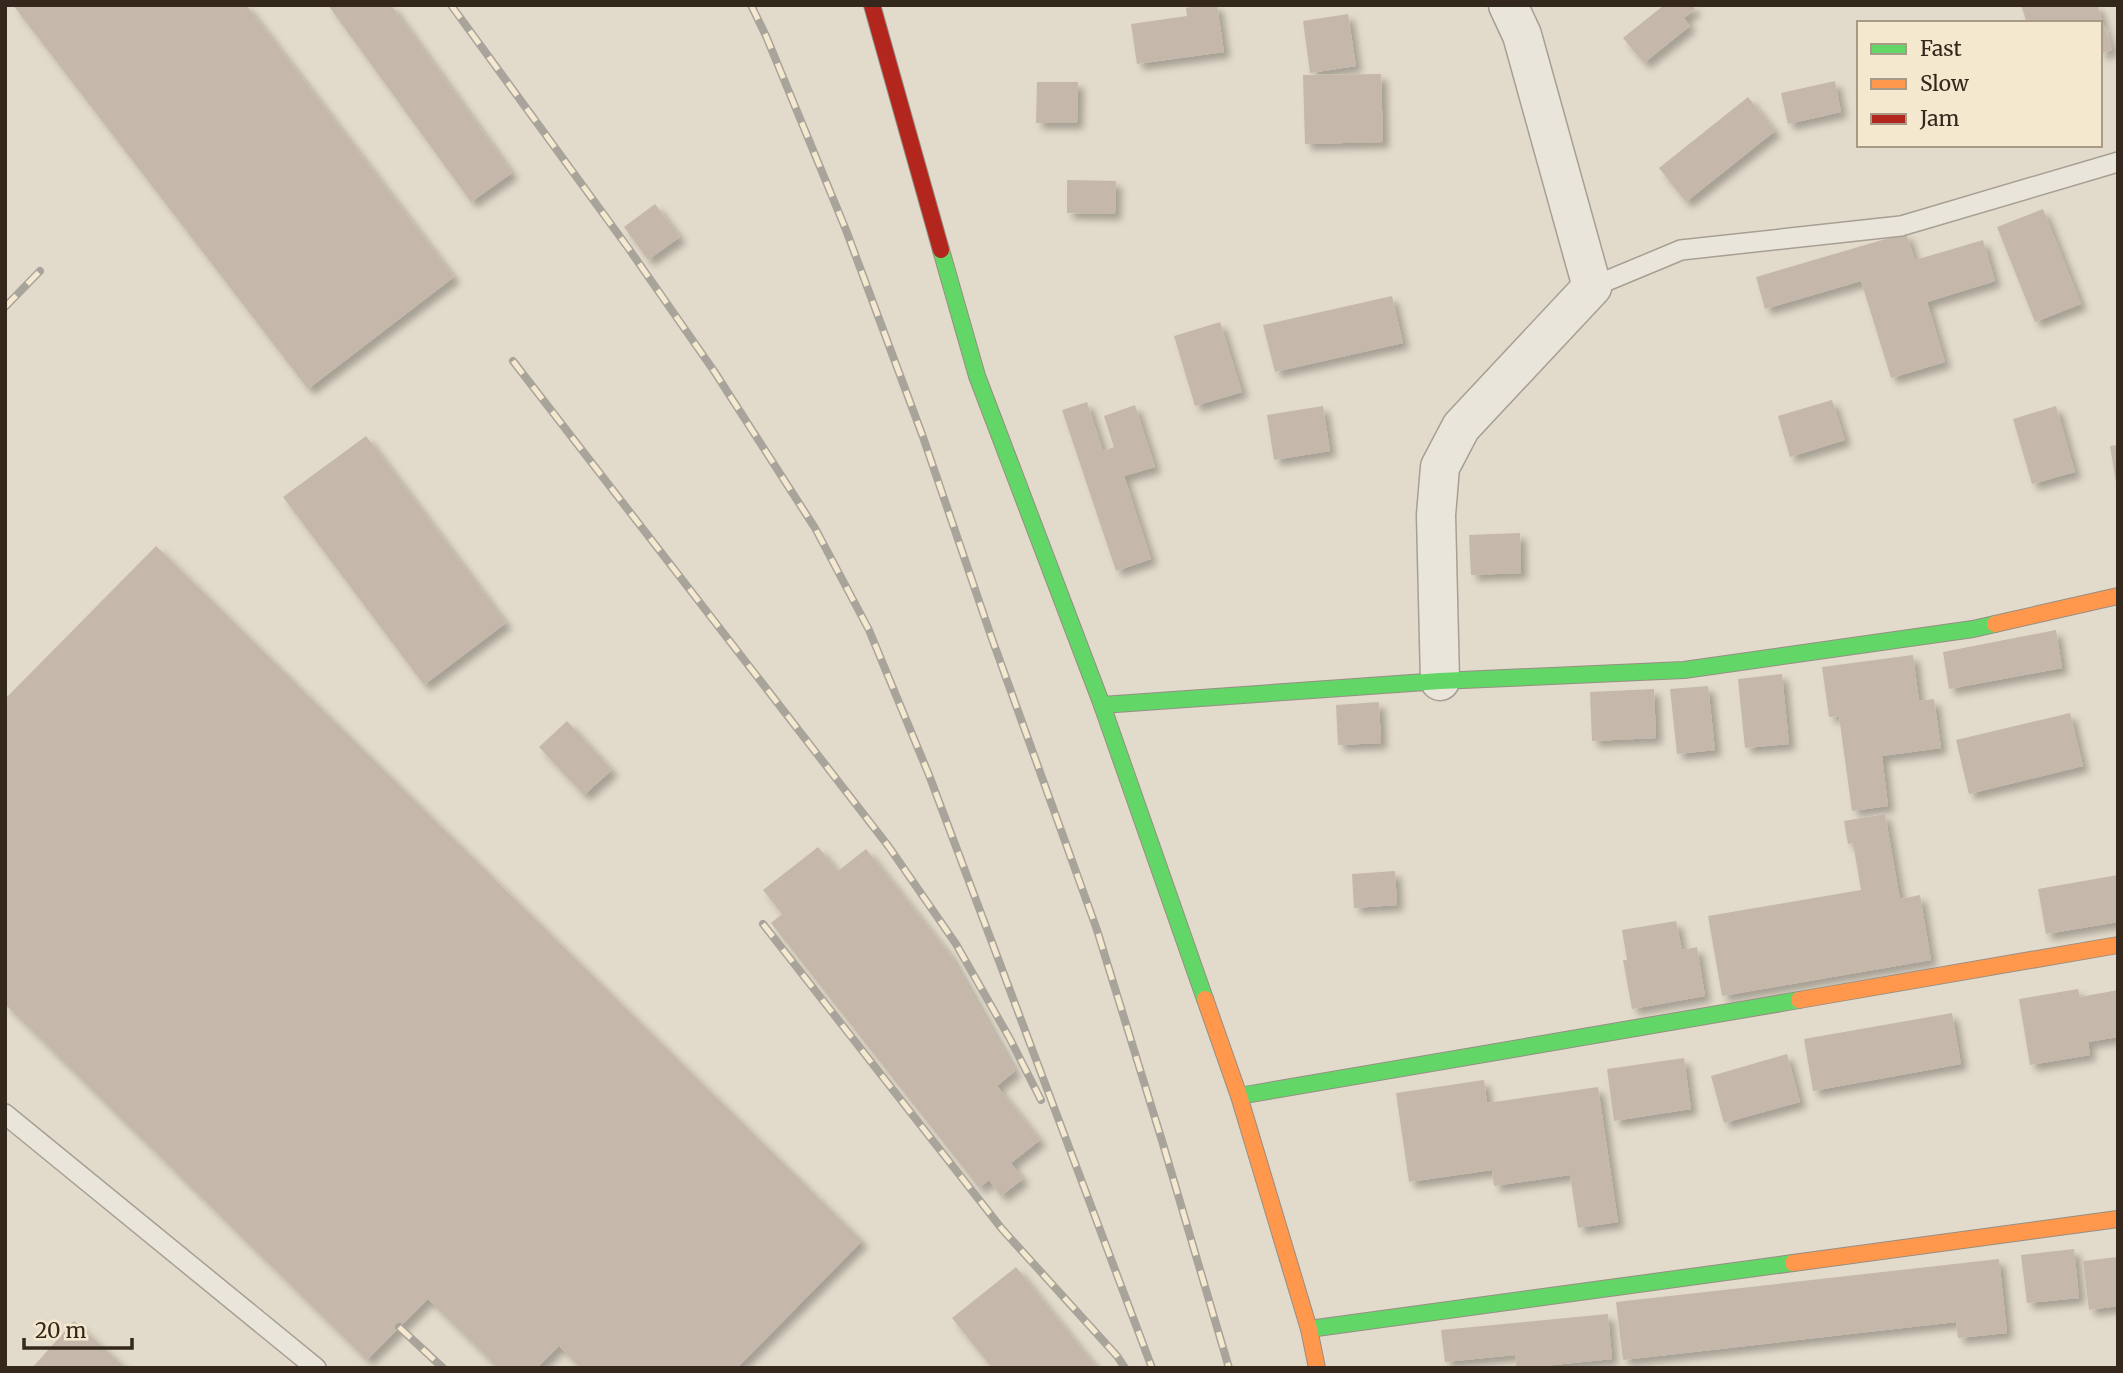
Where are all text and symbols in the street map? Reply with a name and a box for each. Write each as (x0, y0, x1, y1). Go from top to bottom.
legend (1857, 21, 2102, 147)
text: Fast (1920, 35, 1962, 62)
text: Slow (1920, 70, 1969, 97)
text: Jam (1919, 105, 1959, 132)
scale bar (24, 1306, 133, 1350)
text: 20 m (35, 1317, 87, 1344)

